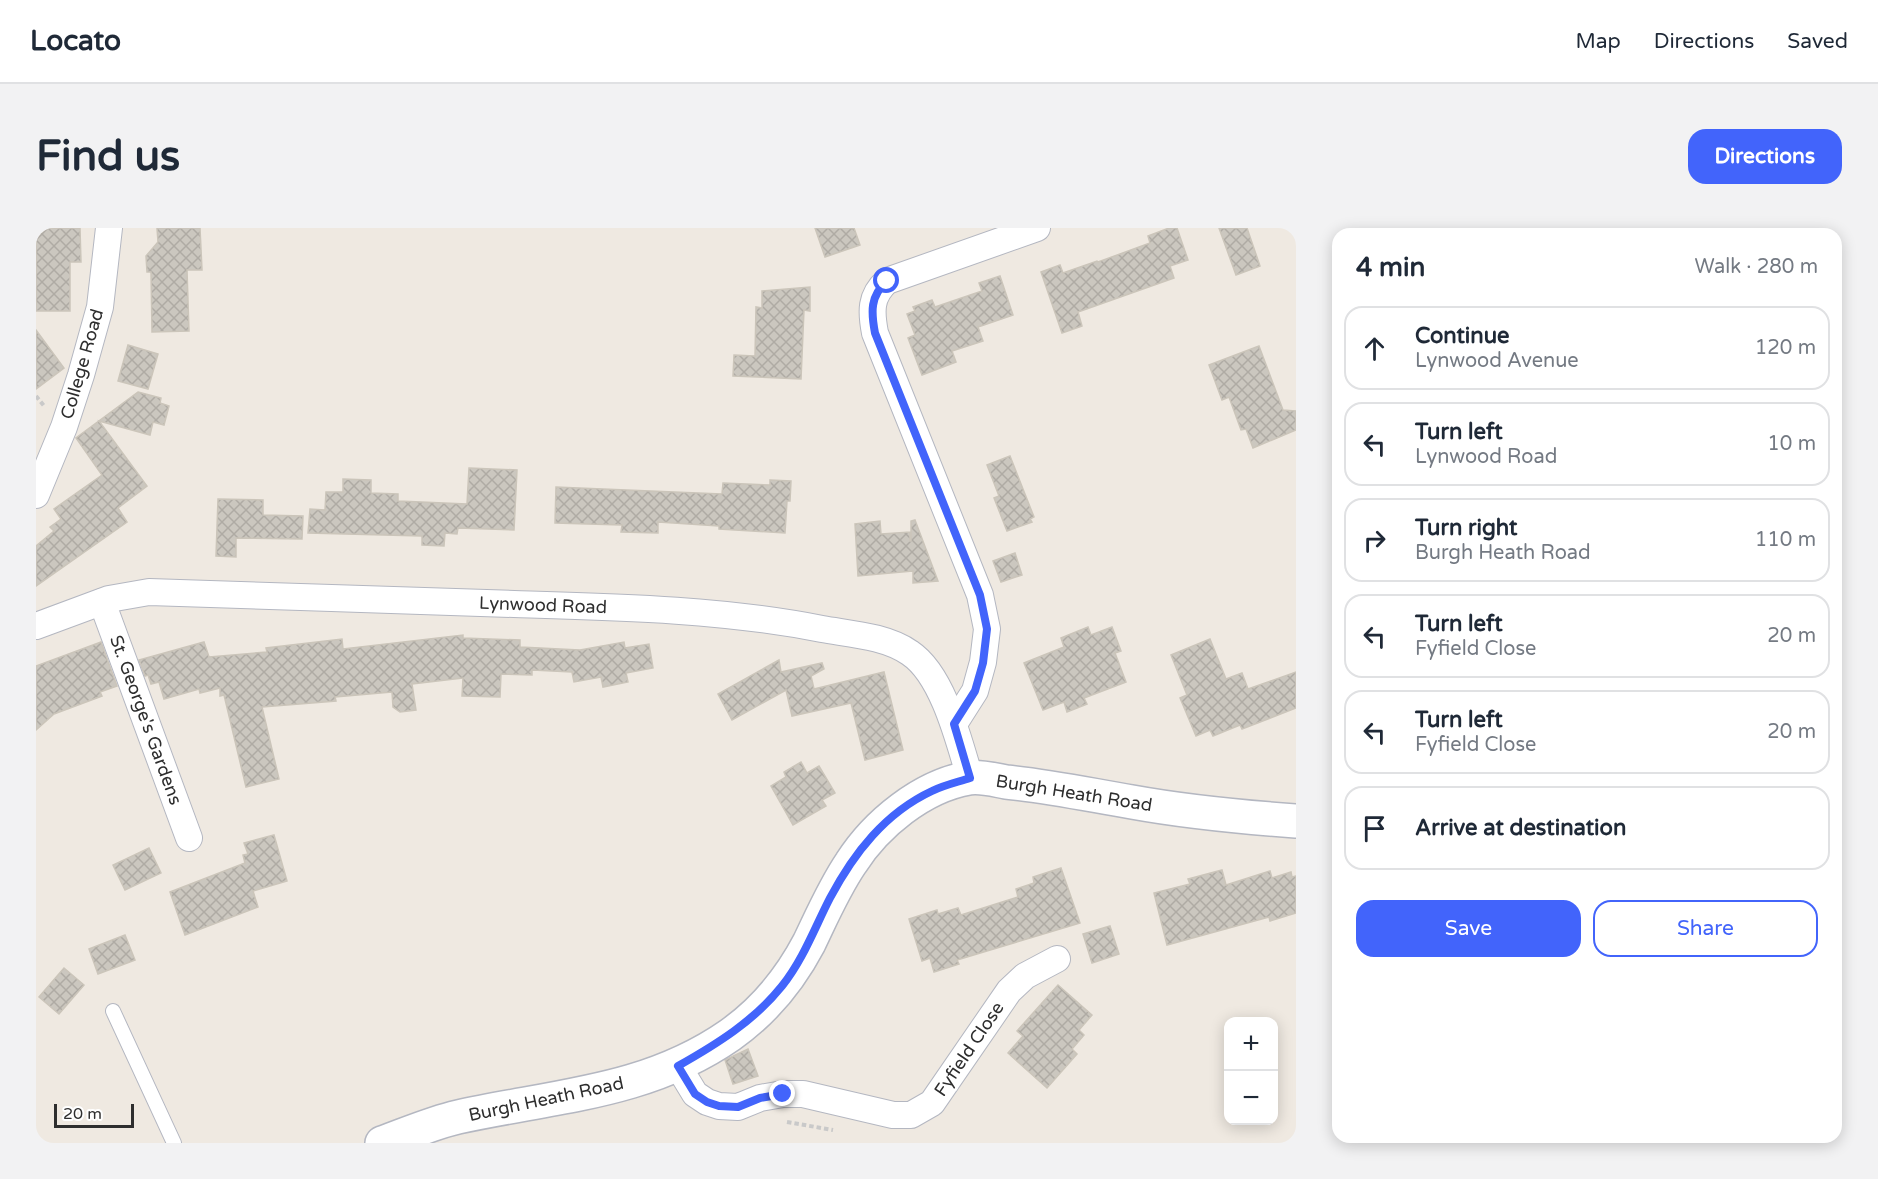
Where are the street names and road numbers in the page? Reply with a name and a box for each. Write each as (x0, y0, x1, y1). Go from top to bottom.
street label: College Road (56, 306, 108, 422)
street label: Lynwood Road (479, 592, 607, 618)
street label: St. George's Gardens (105, 632, 187, 808)
street label: Burgh Heath Road (994, 770, 1154, 816)
street label: Fyfield Close (929, 998, 1009, 1100)
street label: Burgh Heath Road (466, 1072, 626, 1126)

